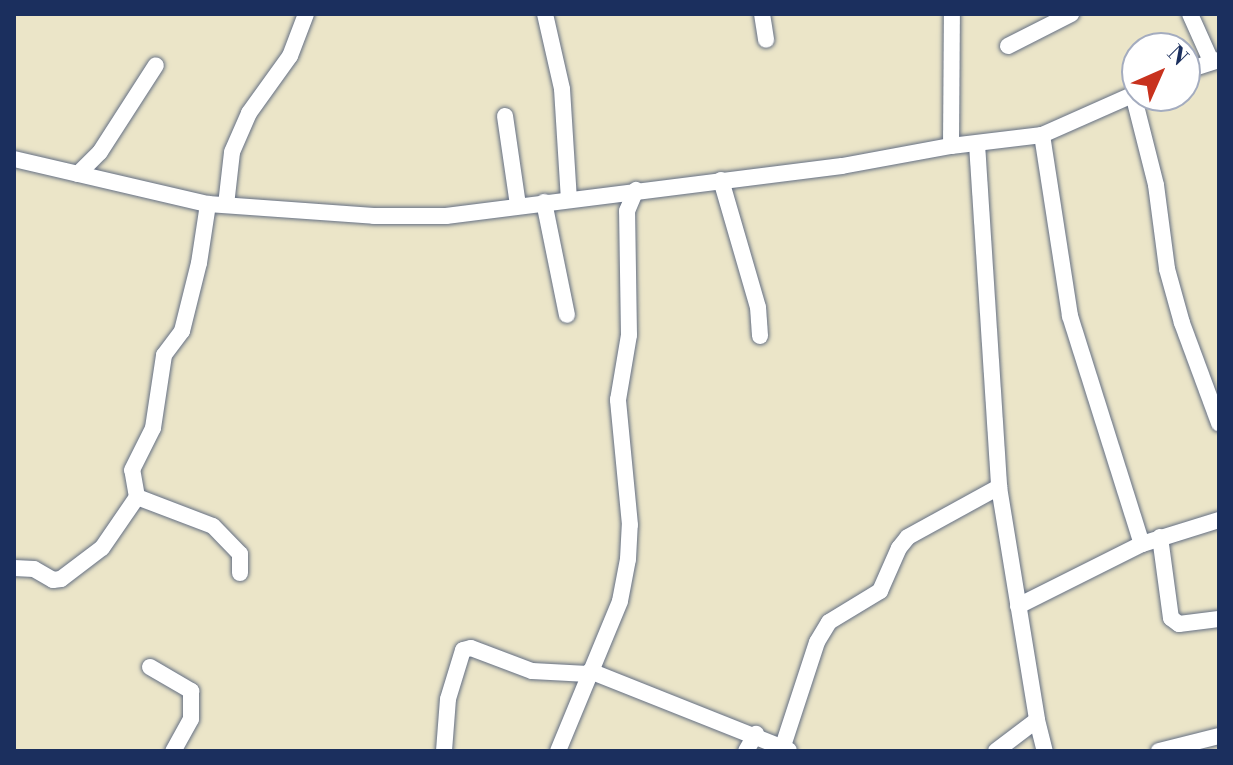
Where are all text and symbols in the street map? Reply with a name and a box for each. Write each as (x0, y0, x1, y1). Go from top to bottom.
north arrow (1121, 32, 1201, 112)
text: N (1161, 40, 1193, 72)

